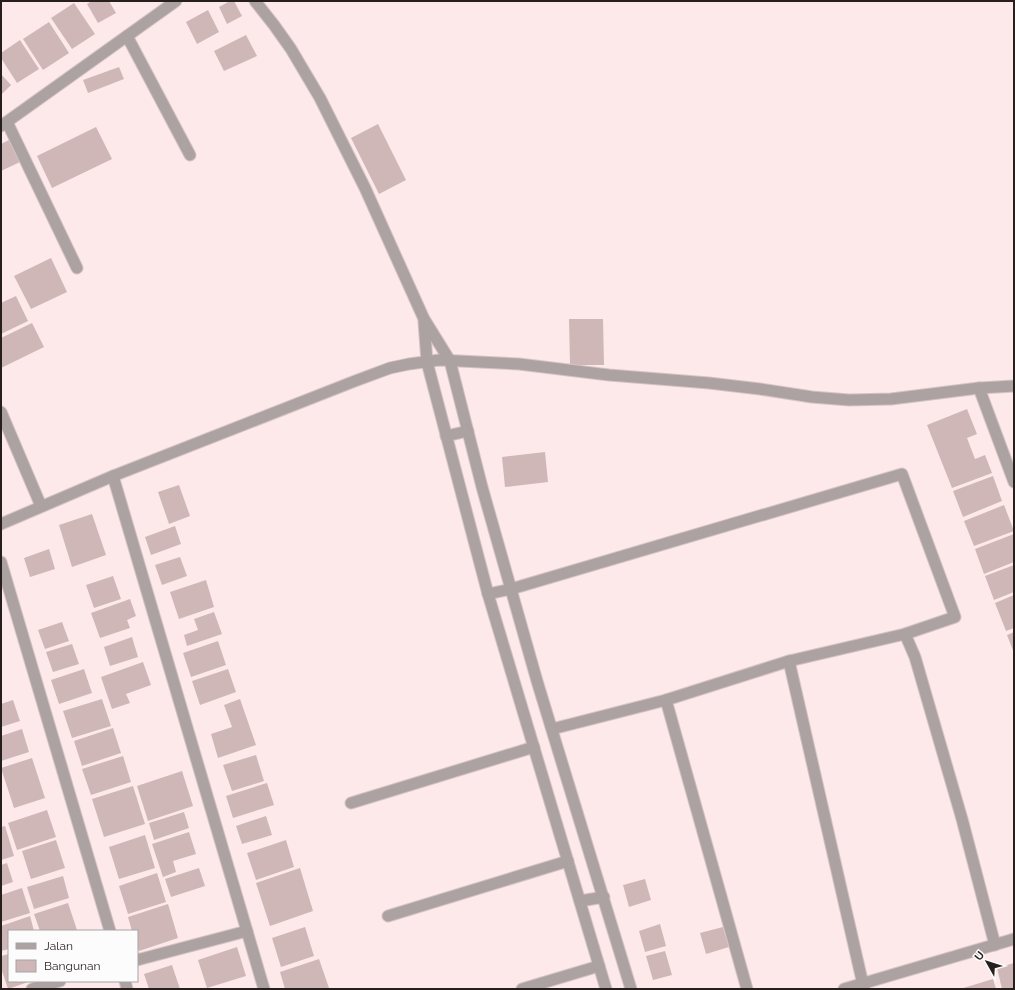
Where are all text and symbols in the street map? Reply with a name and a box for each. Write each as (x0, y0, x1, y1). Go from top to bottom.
legend (8, 930, 138, 982)
text: Jalan (44, 939, 73, 953)
north arrow (967, 942, 1007, 982)
text: U (972, 949, 987, 963)
text: Bangunan (44, 959, 101, 973)

